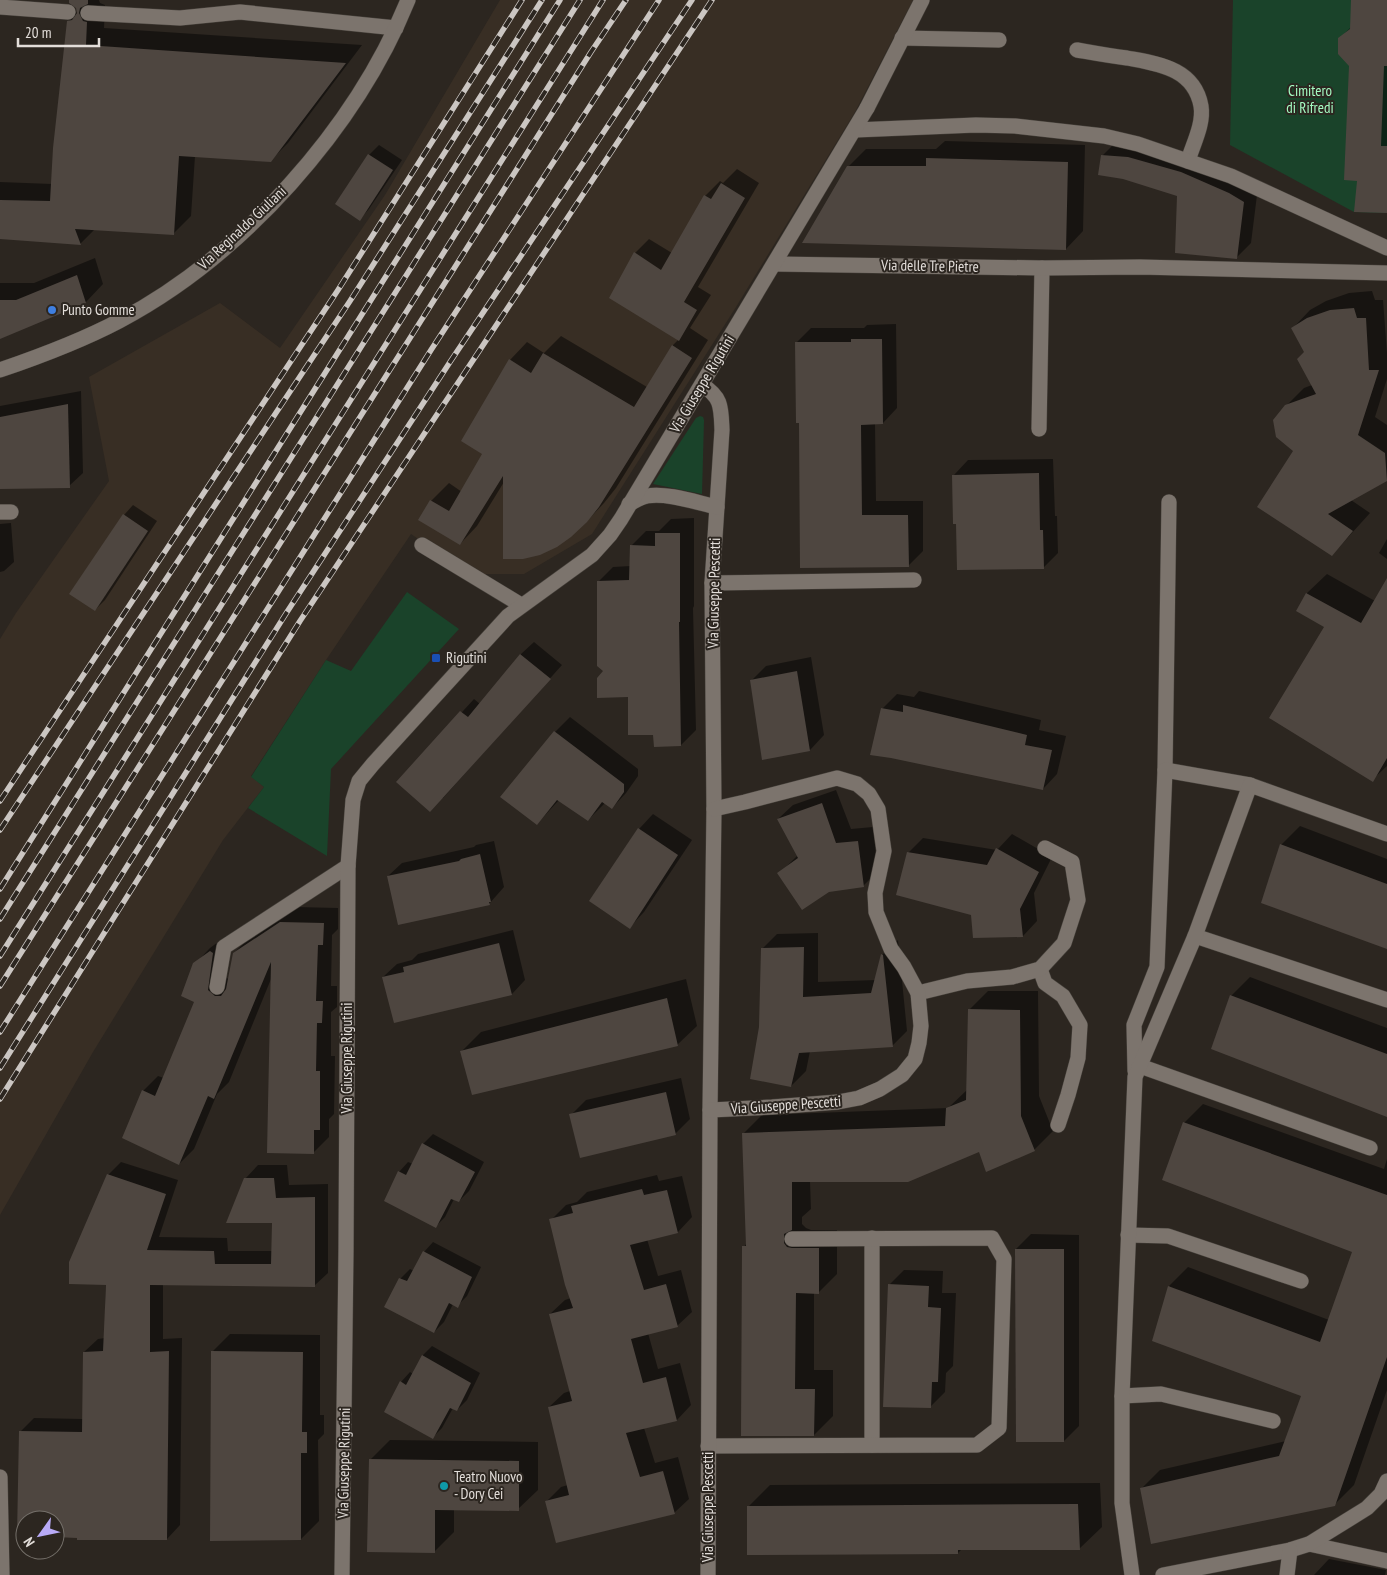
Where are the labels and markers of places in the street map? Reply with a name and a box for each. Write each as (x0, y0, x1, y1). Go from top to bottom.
place label: Punto Gomme (62, 300, 135, 319)
marker: Punto Gomme (46, 304, 58, 316)
place label: Rigutini (446, 648, 487, 667)
marker: Rigutini (430, 652, 442, 664)
place label: Teatro Nuovo - Dory Cei (454, 1467, 522, 1503)
marker: Teatro Nuovo - Dory Cei (438, 1480, 450, 1492)

